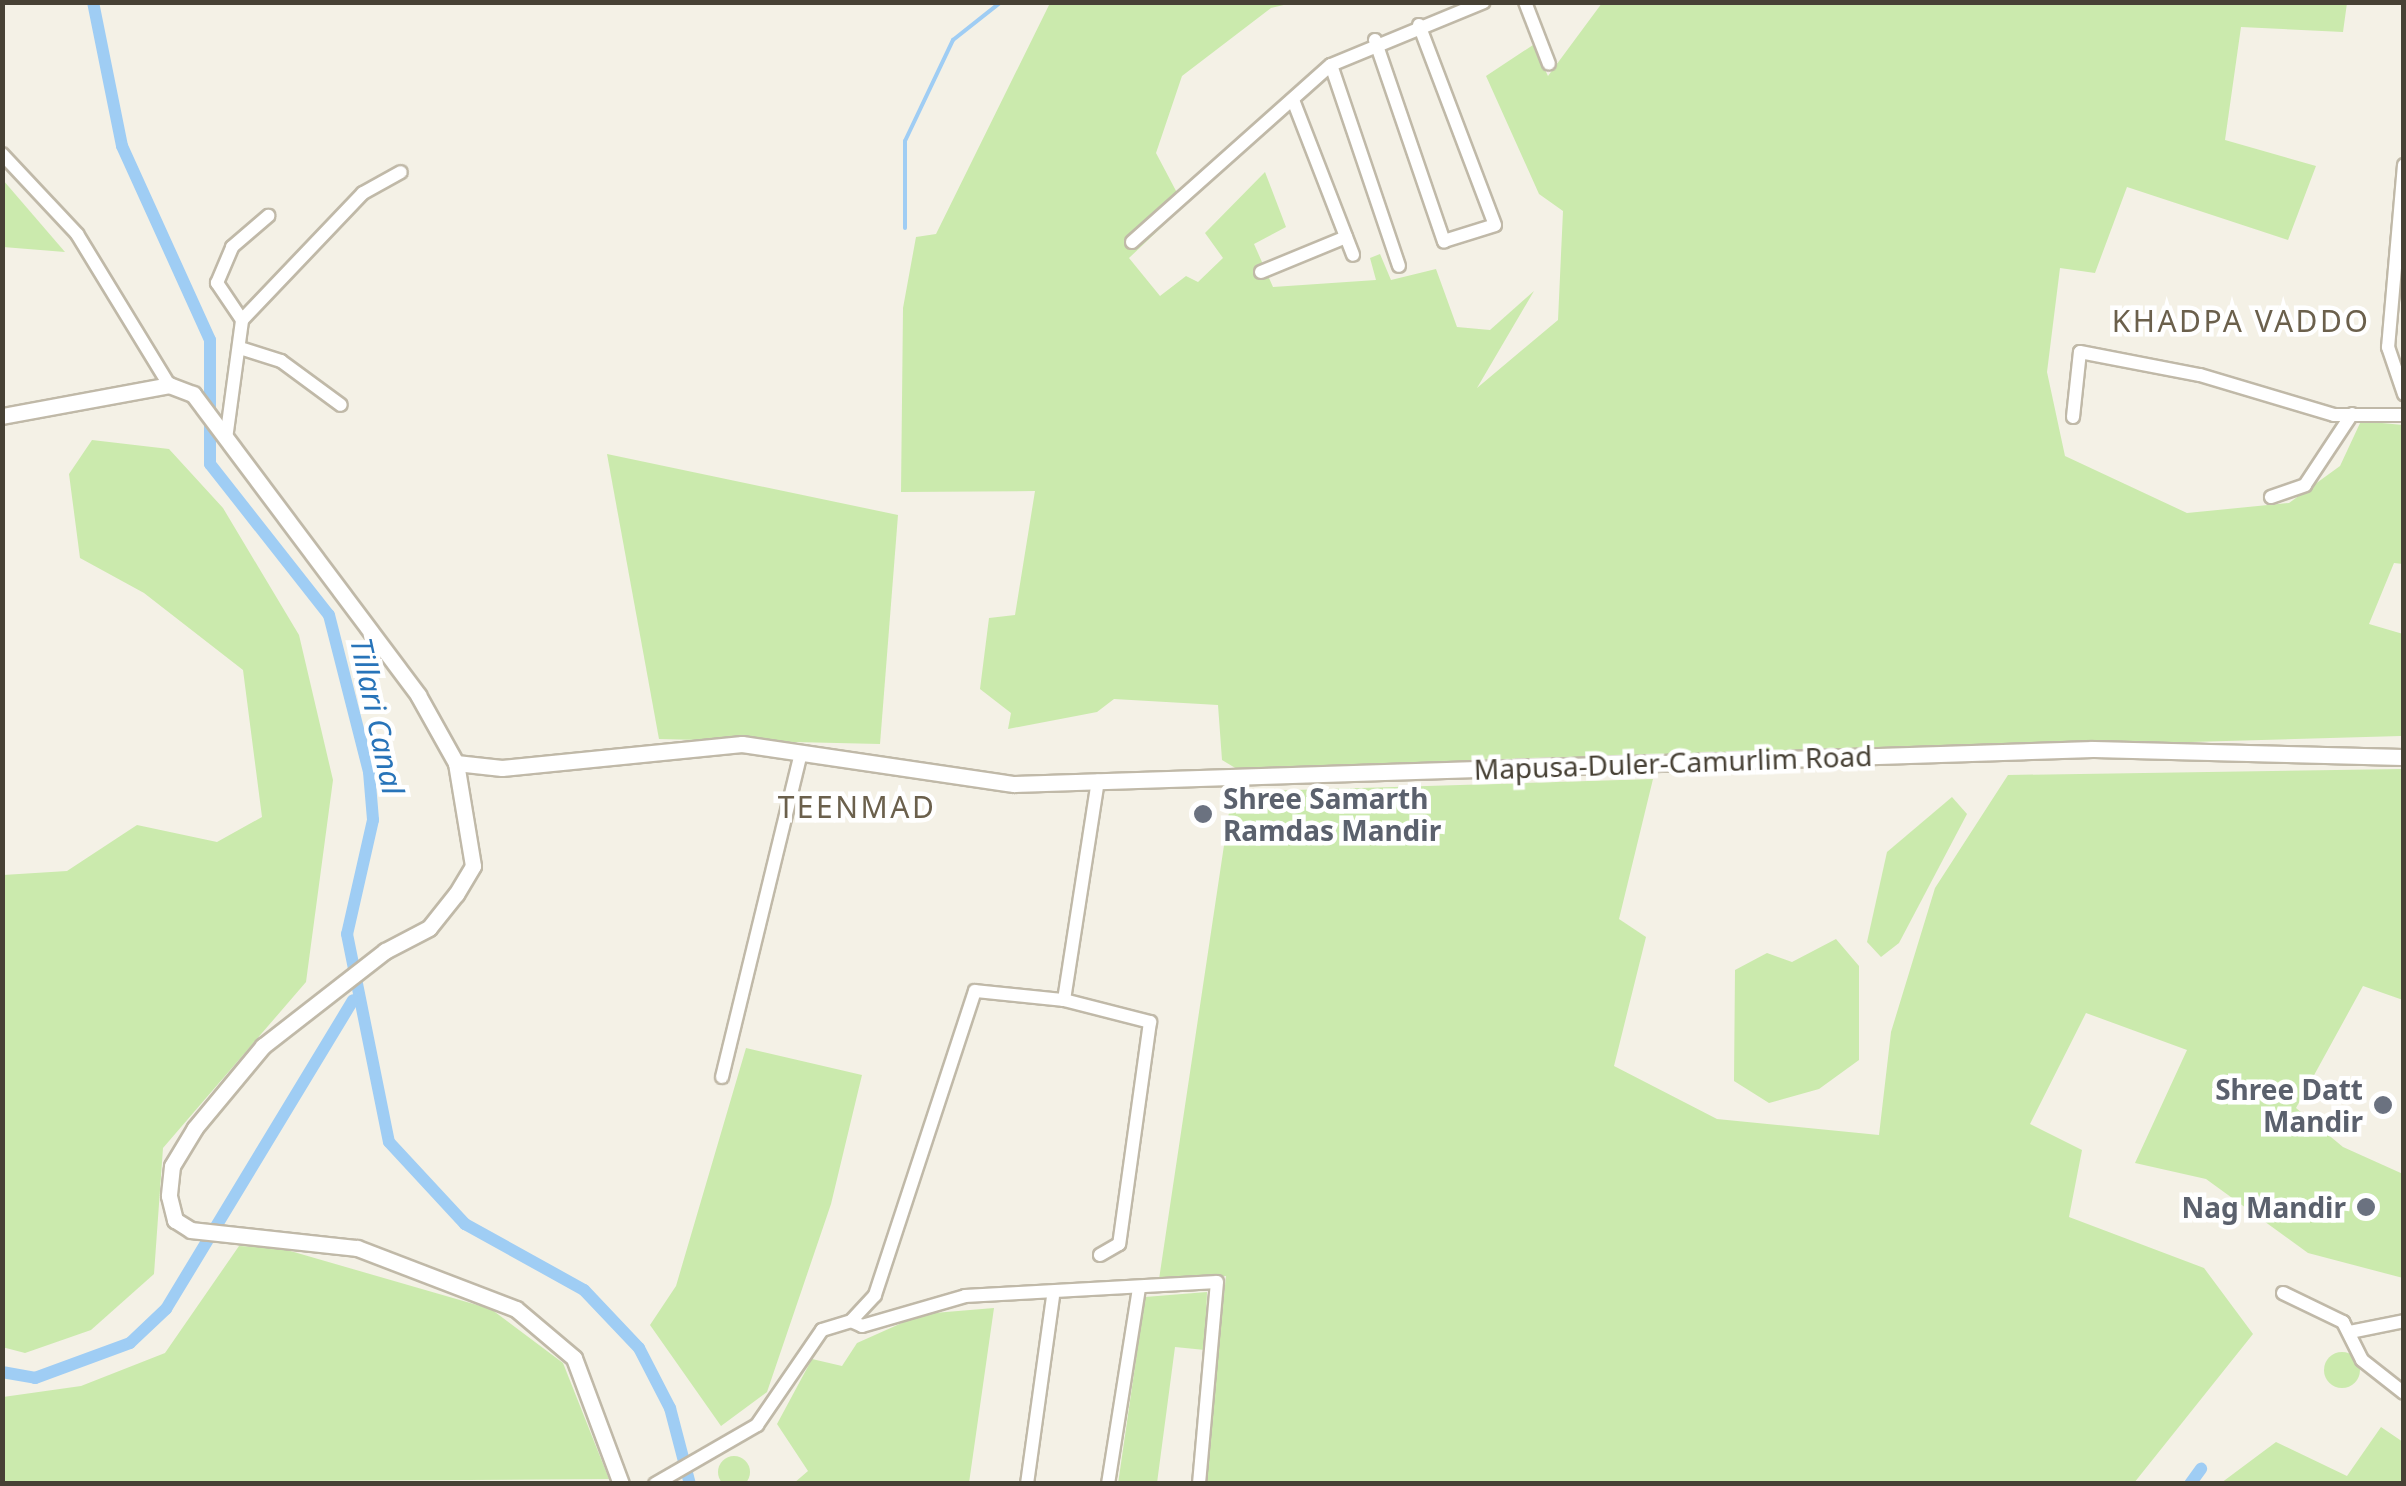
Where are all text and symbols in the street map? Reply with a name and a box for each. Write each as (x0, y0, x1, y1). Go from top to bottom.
district label: KHADPA VADDO (2112, 303, 2370, 339)
water label: Tillari Canal (343, 634, 411, 798)
street label: Mapusa-Duler-Camurlim Road (1473, 738, 1873, 786)
place label: Shree Samarth Ramdas Mandir (1223, 781, 1441, 847)
district label: TEENMAD (778, 789, 936, 825)
marker: Shree Samarth Ramdas Mandir (1192, 803, 1214, 825)
place label: Shree Datt Mandir (2215, 1072, 2363, 1138)
marker: Shree Datt Mandir (2372, 1094, 2394, 1116)
place label: Nag Mandir (2182, 1190, 2346, 1224)
marker: Nag Mandir (2355, 1196, 2377, 1218)

